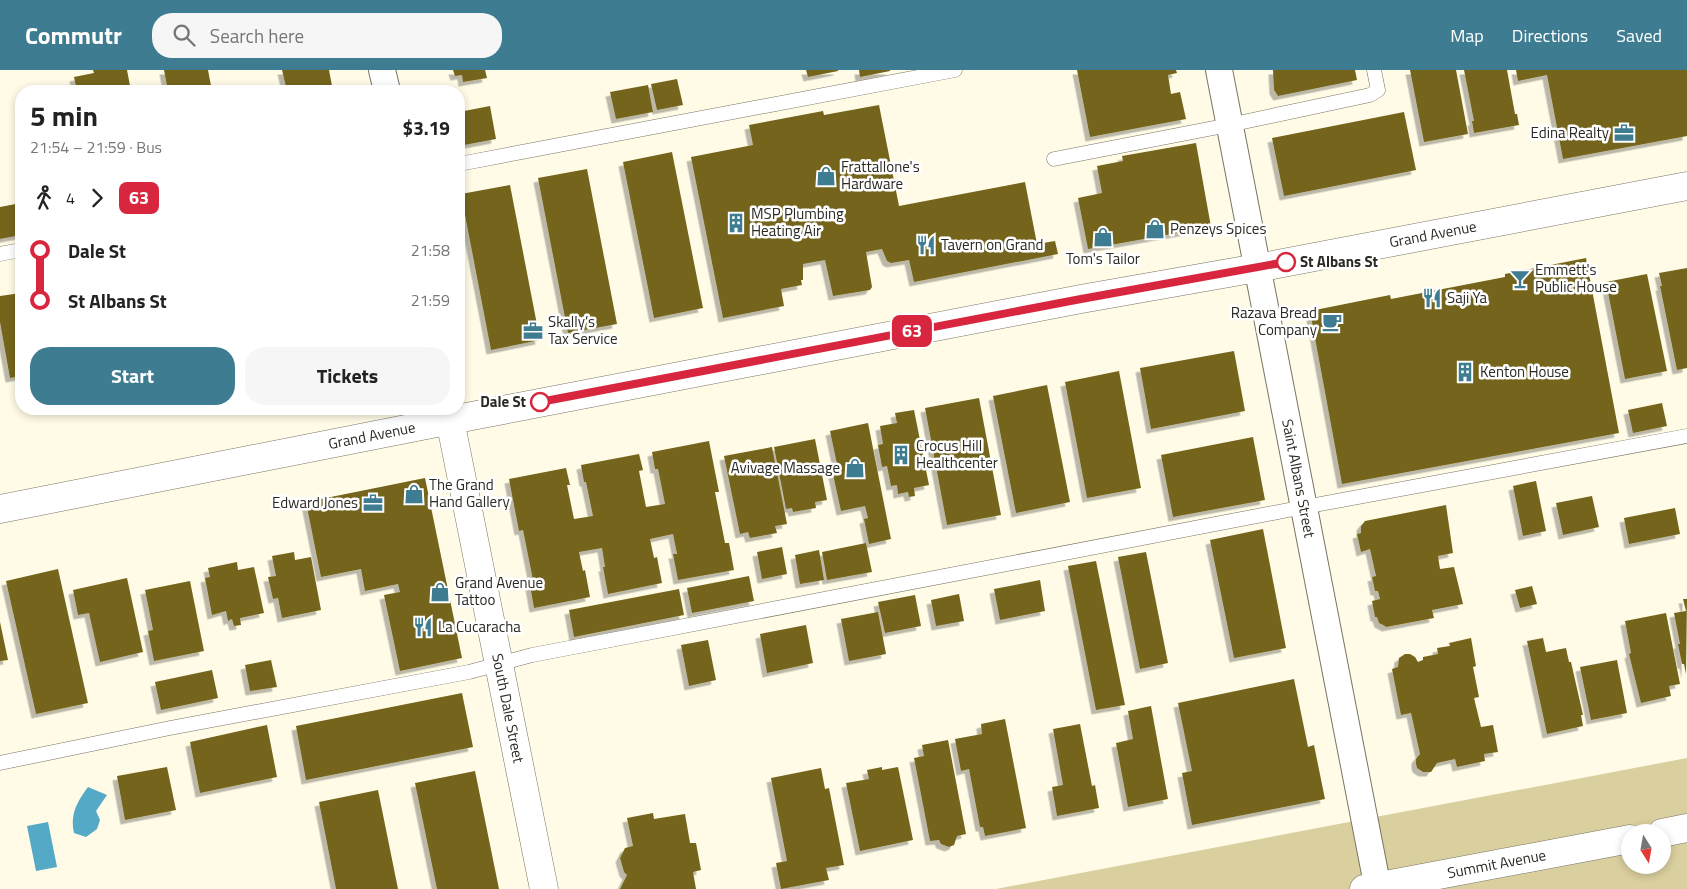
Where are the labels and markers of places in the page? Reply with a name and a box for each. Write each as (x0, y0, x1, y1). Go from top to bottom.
place label: Edina Realty (1531, 121, 1609, 144)
office icon: Edina Realty (1613, 122, 1635, 144)
place label: Frattallone's Hardware (841, 155, 920, 195)
shop icon: Frattallone's Hardware (815, 165, 837, 187)
place label: MSP Plumbing Heating Air (751, 202, 844, 242)
building icon: MSP Plumbing Heating Air (725, 212, 747, 234)
place label: Penzeys Spices (1170, 217, 1266, 240)
shop icon: Penzeys Spices (1144, 218, 1166, 240)
shop icon: Tom's Tailor (1092, 226, 1114, 248)
place label: Tavern on Grand (941, 233, 1043, 256)
restaurant icon: Tavern on Grand (915, 234, 937, 256)
place label: Tom's Tailor (1066, 247, 1140, 270)
place label: St Albans St (1300, 250, 1379, 273)
marker: St Albans St (1276, 252, 1296, 272)
place label: Emmett's Public House (1535, 258, 1617, 298)
bar icon: Emmett's Public House (1509, 268, 1531, 290)
place label: Saji Ya (1447, 286, 1488, 309)
restaurant icon: Saji Ya (1421, 287, 1443, 309)
place label: Razava Bread Company (1231, 301, 1317, 341)
place label: Skally’s Tax Service (548, 310, 618, 350)
cafe icon: Razava Bread Company (1321, 311, 1343, 333)
office icon: Skally’s Tax Service (522, 320, 544, 342)
place label: Kenton House (1480, 360, 1569, 383)
building icon: Kenton House (1454, 361, 1476, 383)
place label: Dale St (480, 390, 527, 413)
marker: Dale St (530, 392, 550, 412)
place label: Crocus Hill Healthcenter (916, 434, 998, 474)
building icon: Crocus Hill Healthcenter (890, 444, 912, 466)
place label: Avivage Massage (731, 456, 840, 479)
shop icon: Avivage Massage (844, 457, 866, 479)
place label: The Grand Hand Gallery (429, 473, 510, 513)
shop icon: The Grand Hand Gallery (403, 483, 425, 505)
place label: Edward Jones (272, 491, 358, 514)
office icon: Edward Jones (362, 492, 384, 514)
place label: Grand Avenue Tattoo (455, 571, 543, 611)
shop icon: Grand Avenue Tattoo (429, 581, 451, 603)
place label: La Cucaracha (438, 615, 521, 638)
restaurant icon: La Cucaracha (412, 616, 434, 638)

